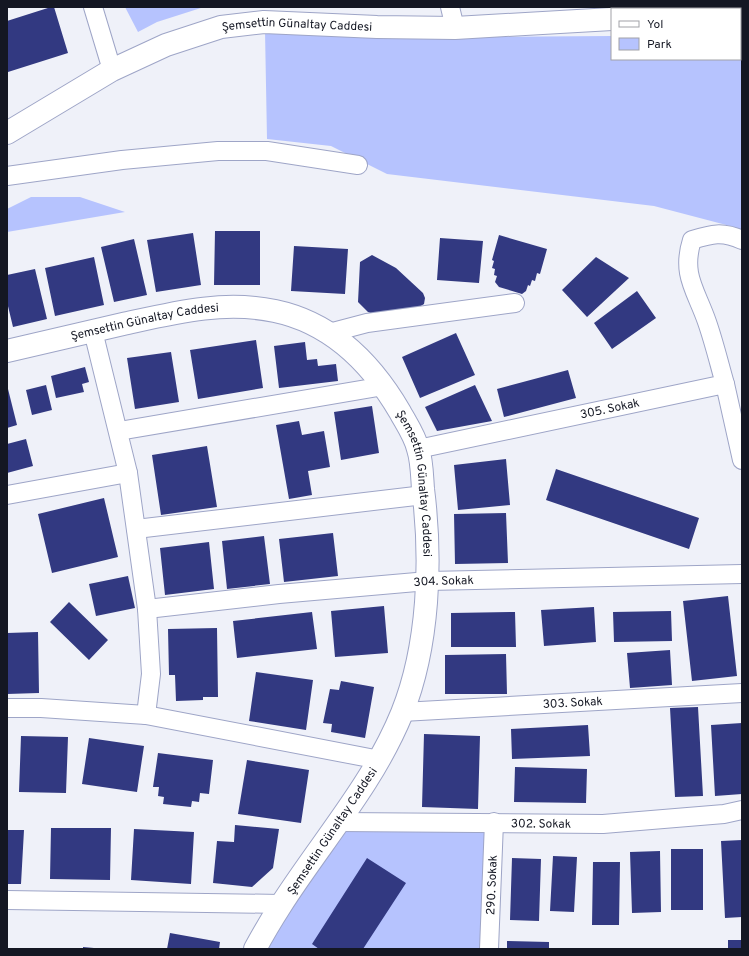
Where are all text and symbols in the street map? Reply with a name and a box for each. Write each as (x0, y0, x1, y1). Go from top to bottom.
legend (611, 8, 741, 60)
street label: Şemsettin Günaltay Caddesi (221, 15, 373, 36)
text: Yol (647, 17, 663, 33)
text: Park (647, 37, 672, 53)
street label: Şemsettin Günaltay Caddesi (69, 300, 219, 345)
street label: 305. Sokak (579, 395, 641, 423)
street label: Şemsettin Günaltay Caddesi (392, 408, 435, 557)
street label: 304. Sokak (413, 573, 474, 591)
street label: 303. Sokak (542, 694, 603, 713)
street label: Şemsettin Günaltay Caddesi (284, 765, 382, 899)
street label: 302. Sokak (511, 816, 571, 833)
street label: 290. Sokak (483, 855, 502, 915)

